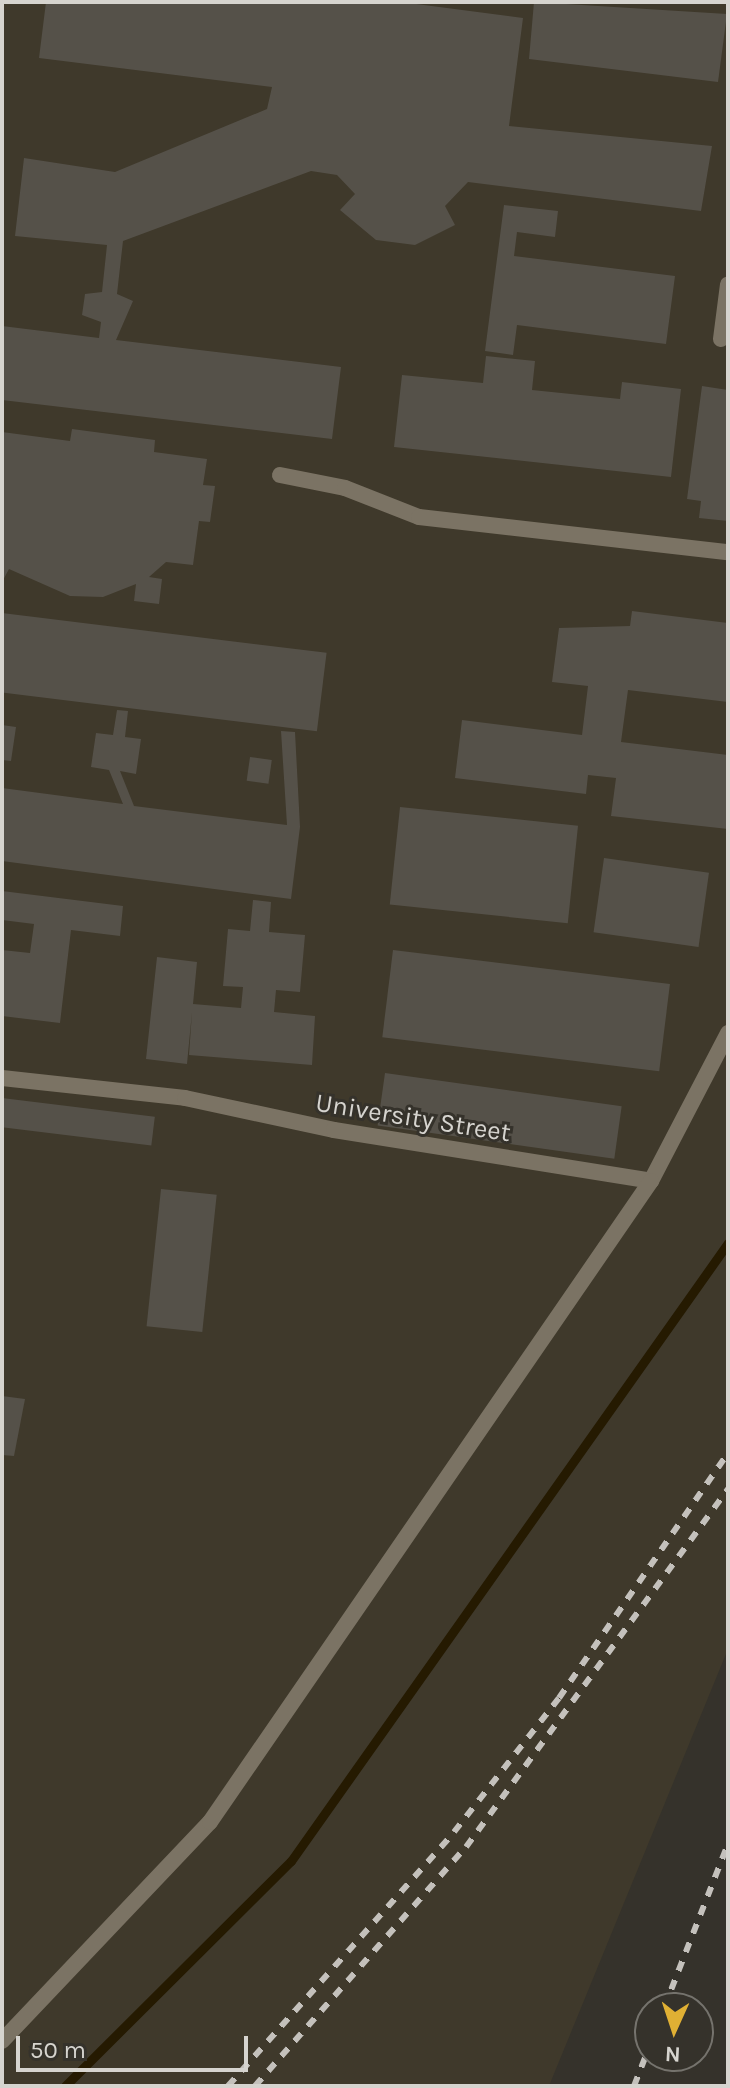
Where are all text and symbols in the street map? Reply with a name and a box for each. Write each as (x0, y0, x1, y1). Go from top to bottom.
street label: University Street (313, 1087, 513, 1149)
north arrow (634, 1992, 714, 2072)
scale bar (20, 2020, 252, 2070)
text: 50 m (30, 2036, 86, 2064)
text: N (664, 2041, 681, 2067)

